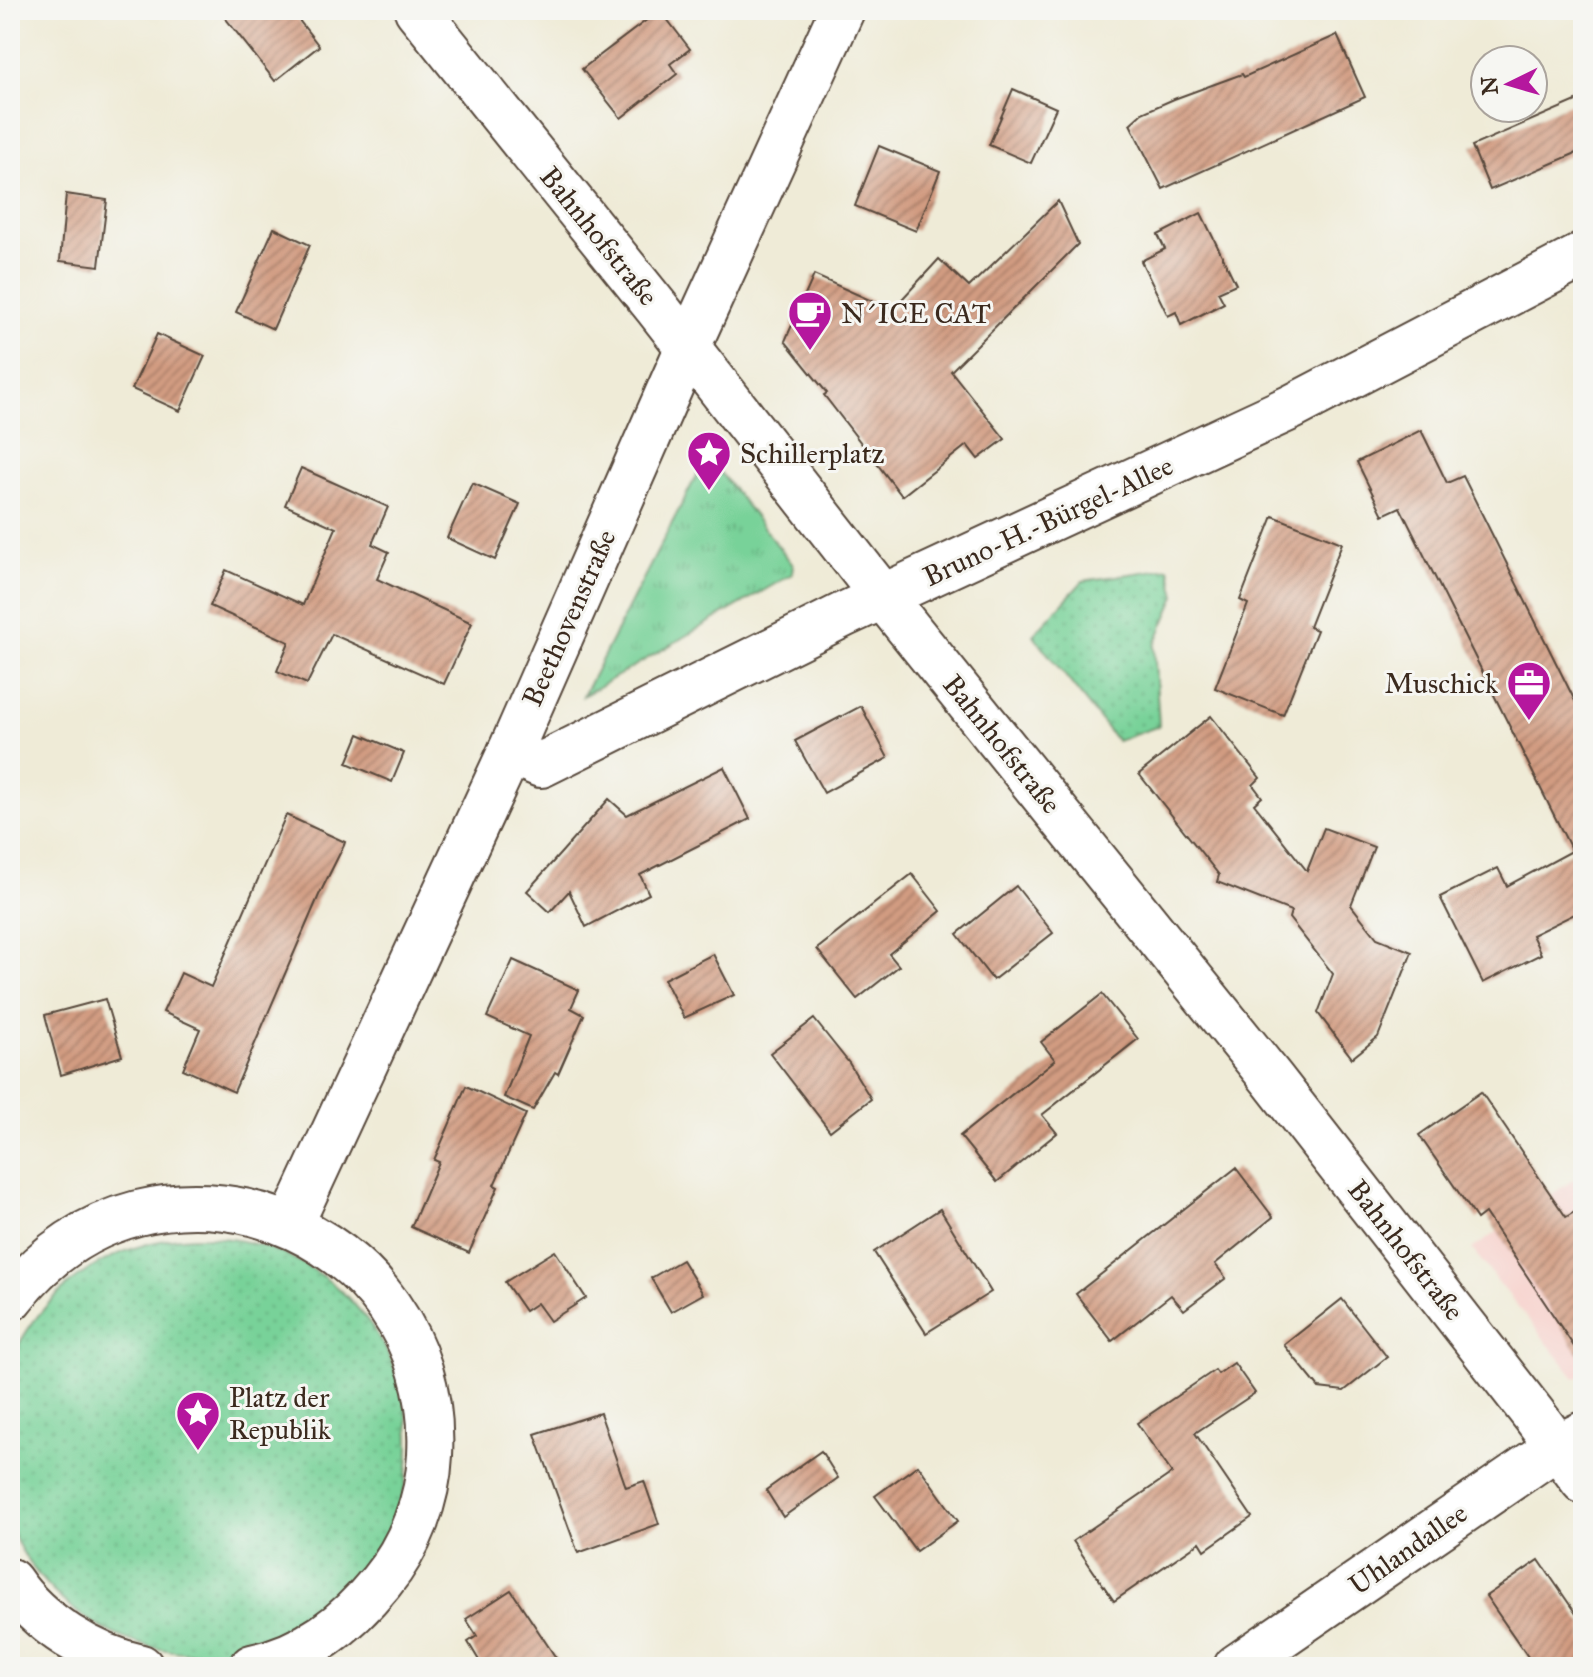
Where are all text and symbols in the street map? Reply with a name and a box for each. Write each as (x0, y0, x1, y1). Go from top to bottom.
north arrow (1469, 44, 1549, 124)
text: N (1475, 75, 1504, 96)
street label: Bahnhofstraße (532, 159, 666, 313)
cafe icon: N´ICE CAT (786, 289, 834, 352)
place label: N´ICE CAT (841, 296, 991, 331)
place icon: Schillerplatz (685, 429, 733, 492)
place label: Schillerplatz (740, 436, 885, 471)
street label: Bruno-H.-Bürgel-Allee (918, 448, 1178, 594)
street label: Beethovenstraße (514, 524, 624, 712)
office icon: Muschick (1505, 659, 1553, 722)
place label: Muschick (1385, 666, 1498, 701)
street label: Bahnhofstraße (935, 667, 1069, 821)
street label: Bahnhofstraße (1340, 1173, 1472, 1327)
place label: Platz der Republik (229, 1380, 331, 1447)
place icon: Platz der Republik (174, 1389, 222, 1452)
street label: Uhlandallee (1342, 1496, 1474, 1602)

